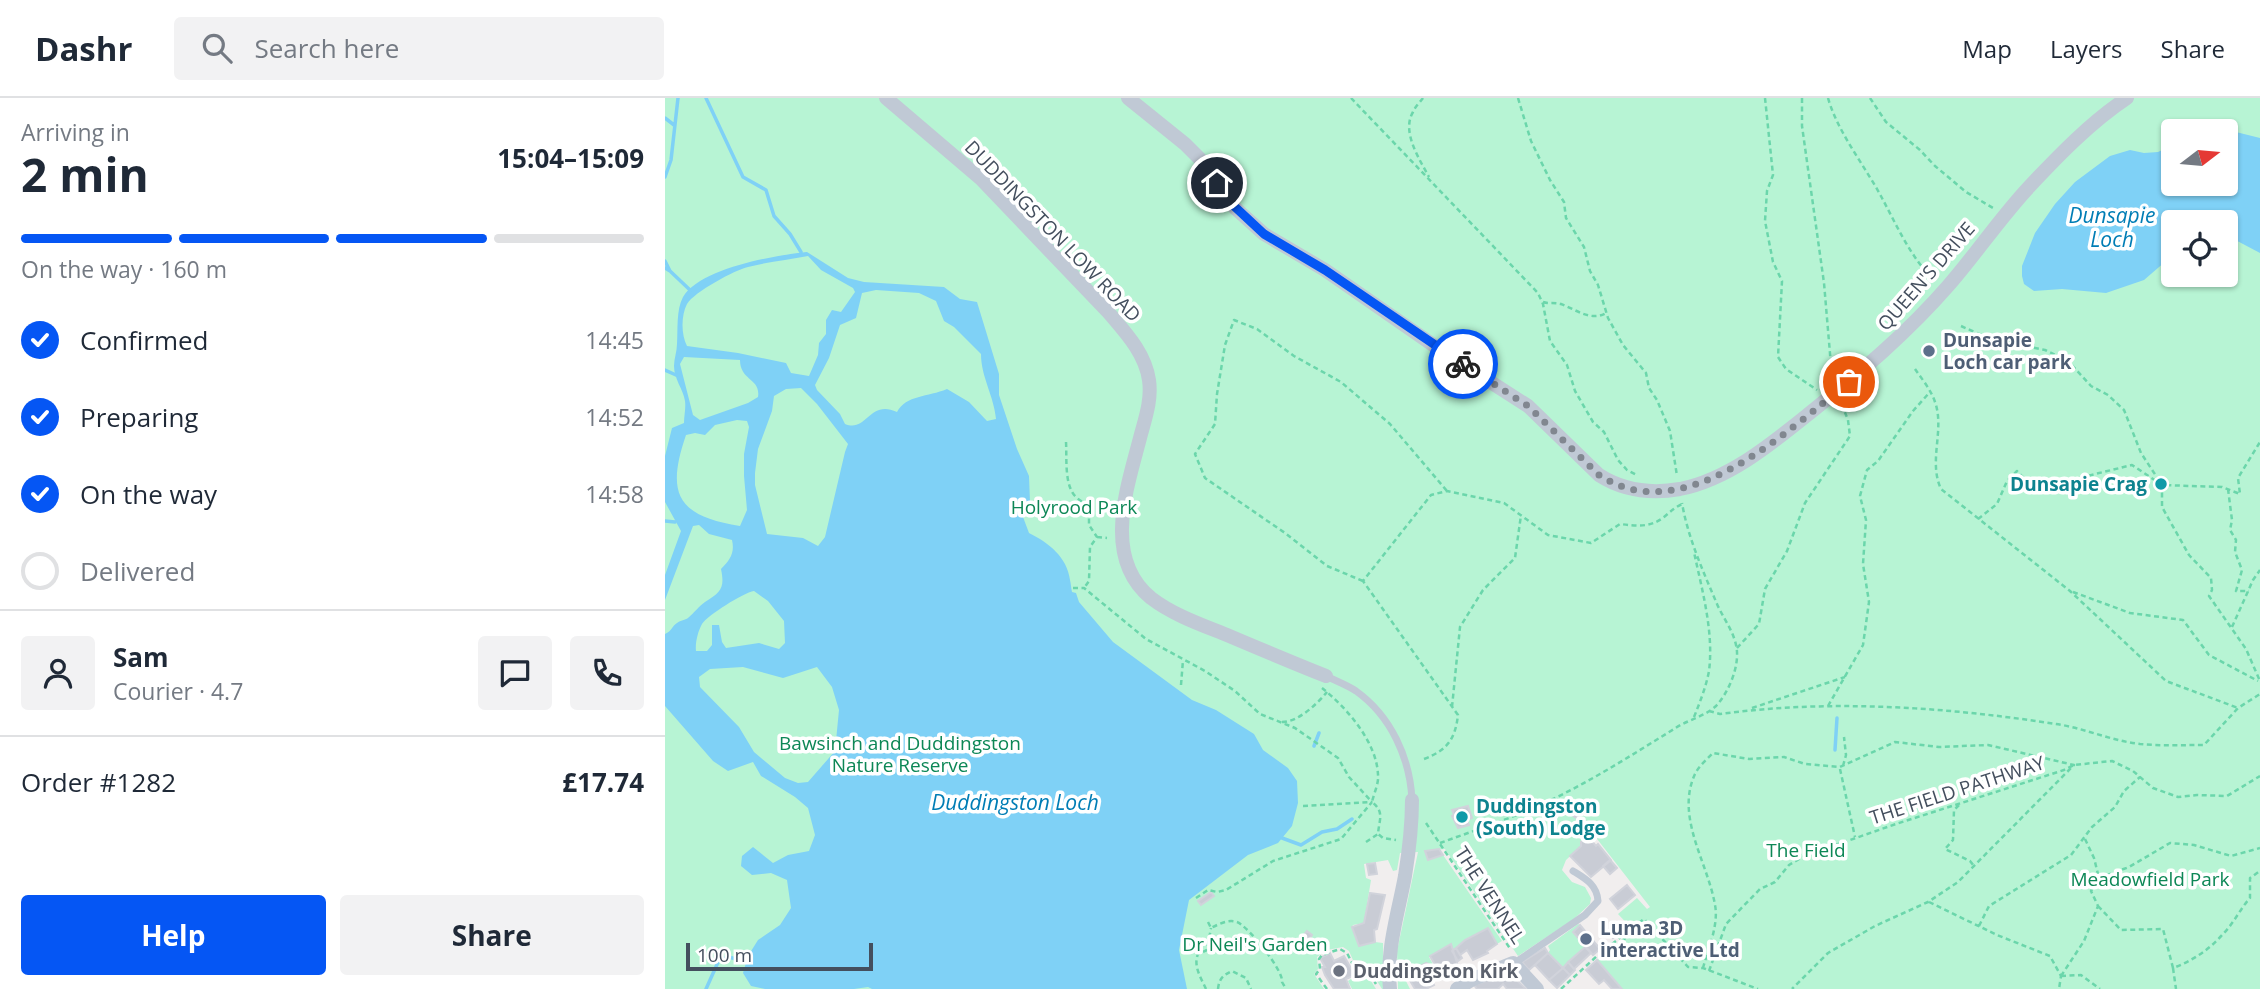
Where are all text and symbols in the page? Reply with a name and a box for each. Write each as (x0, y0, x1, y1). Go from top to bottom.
search box (174, 17, 664, 80)
text: Dashr (35, 26, 132, 71)
icon: search (198, 29, 236, 67)
text: Search here (254, 30, 399, 66)
text: Map (1962, 32, 2012, 65)
text: Layers (2050, 32, 2123, 65)
text: Share (2161, 32, 2225, 65)
text: Arriving in (21, 116, 130, 148)
north arrow (2161, 119, 2238, 196)
map controls (2161, 119, 2238, 287)
street label: DUDDINGSTON LOW ROAD (959, 135, 1147, 327)
text: 15:04–15:09 (497, 140, 644, 176)
text: 2 min (21, 143, 149, 205)
pin (1187, 153, 1247, 213)
icon: home (1198, 164, 1236, 202)
water label: Dunsapie Loch (2068, 201, 2156, 253)
button: locate (2161, 210, 2238, 287)
street label: QUEEN'S DRIVE (1871, 216, 1981, 336)
text: On the way · 160 m (21, 253, 227, 285)
icon: check (21, 321, 59, 359)
text: Confirmed (80, 322, 208, 358)
text: 14:45 (585, 324, 644, 356)
place label: Dunsapie Loch car park (1943, 327, 2072, 375)
courier (1428, 329, 1498, 399)
marker: Dunsapie Loch car park (1921, 343, 1937, 359)
icon: bike (1444, 345, 1482, 383)
pin (1819, 352, 1879, 412)
icon: bag (1830, 363, 1868, 401)
icon: check (21, 398, 59, 436)
text: Preparing (80, 399, 198, 435)
text: 14:52 (585, 401, 644, 433)
place label: Dunsapie Crag (2010, 471, 2147, 497)
icon: check (21, 475, 59, 513)
text: On the way (80, 476, 217, 512)
marker: Dunsapie Crag (2153, 476, 2169, 492)
text: 14:58 (585, 478, 644, 510)
park label: Holyrood Park (1011, 494, 1137, 520)
text: Delivered (80, 553, 195, 589)
button: person (21, 636, 95, 710)
button: chat (478, 636, 552, 710)
button: phone (570, 636, 644, 710)
text: Sam (113, 639, 169, 675)
text: Courier · 4.7 (113, 675, 243, 707)
park label: Bawsinch and Duddingston Nature Reserve (779, 730, 1021, 778)
street label: THE FIELD PATHWAY (1866, 749, 2048, 831)
text: Order #1282 (21, 764, 176, 800)
text: £17.74 (562, 764, 644, 800)
water label: Duddingston Loch (931, 788, 1099, 816)
place label: Duddingston (South) Lodge (1476, 793, 1606, 841)
marker: Duddingston (South) Lodge (1454, 809, 1470, 825)
park label: The Field (1766, 837, 1846, 863)
street label: THE VENNEL (1449, 841, 1531, 949)
park label: Meadowfield Park (2070, 866, 2230, 892)
button: Help (21, 895, 326, 975)
button: Share (340, 895, 644, 975)
place label: Luma 3D interactive Ltd (1600, 915, 1740, 963)
park label: Dr Neil's Garden (1182, 931, 1328, 957)
marker: Luma 3D interactive Ltd (1578, 931, 1594, 947)
scale bar (686, 940, 873, 972)
text: 100 m (697, 942, 752, 968)
place label: Duddingston Kirk (1353, 958, 1519, 984)
marker: Duddingston Kirk (1331, 963, 1347, 979)

